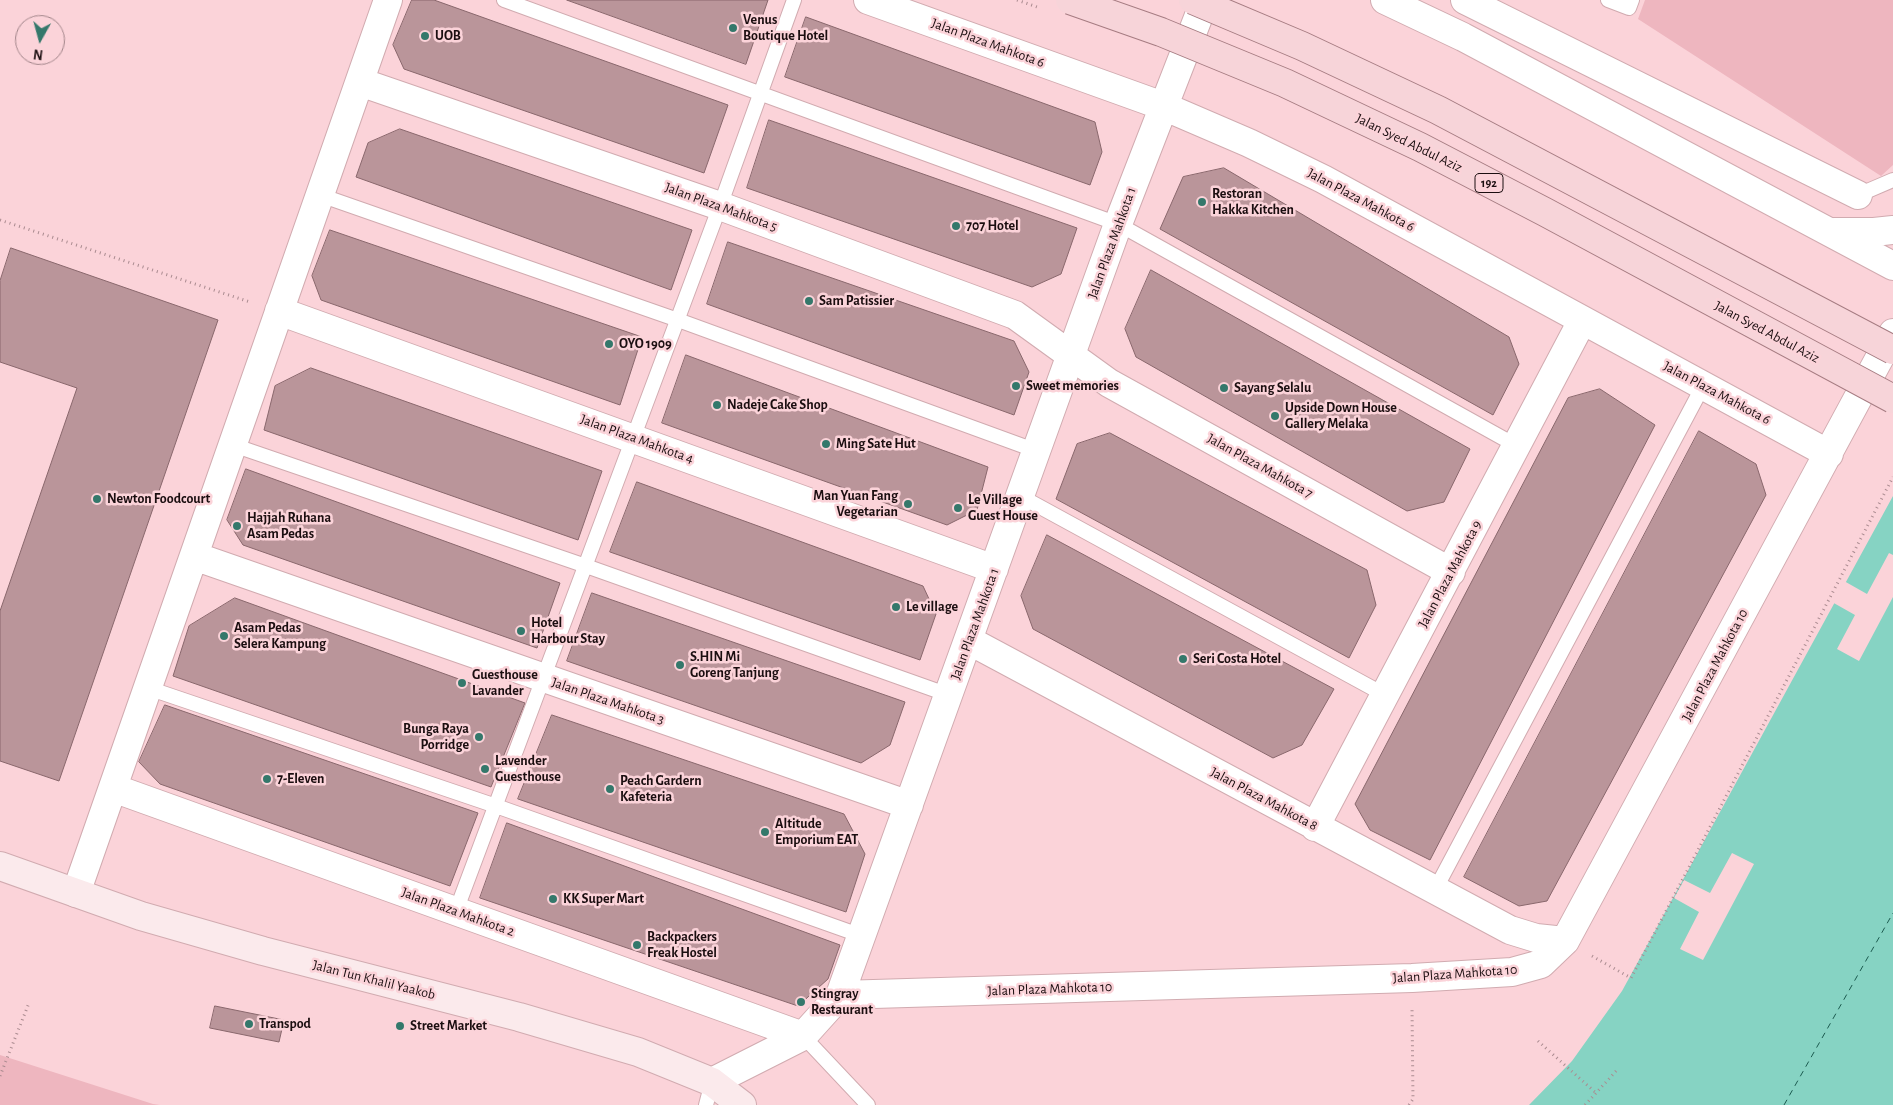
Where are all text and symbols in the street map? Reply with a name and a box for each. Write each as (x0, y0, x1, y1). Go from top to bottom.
place label: Venus Boutique Hotel (743, 12, 828, 44)
north arrow (15, 15, 65, 65)
street label: Jalan Plaza Mahkota 6 (929, 15, 1047, 71)
marker: Venus Boutique Hotel (727, 22, 739, 34)
place label: UOB (435, 28, 461, 44)
marker: UOB (419, 30, 431, 42)
text: N (33, 46, 44, 61)
street label: Jalan Syed Abdul Aziz (1353, 110, 1465, 176)
street label: Jalan Plaza Mahkota 6 (1304, 165, 1418, 235)
road number: 192 (1475, 174, 1503, 192)
street label: Jalan Plaza Mahkota 5 (663, 179, 779, 235)
street label: Jalan Plaza Mahkota 1 (1084, 185, 1140, 301)
place label: Restoran Hakka Kitchen (1212, 186, 1294, 218)
marker: Restoran Hakka Kitchen (1196, 196, 1208, 208)
place label: 707 Hotel (966, 218, 1019, 234)
marker: 707 Hotel (950, 220, 962, 232)
place label: Sam Patissier (819, 293, 894, 309)
marker: Sam Patissier (803, 295, 815, 307)
street label: Jalan Syed Abdul Aziz (1712, 297, 1822, 367)
place label: OYO 1909 (619, 336, 672, 352)
marker: OYO 1909 (603, 338, 615, 350)
street label: Jalan Plaza Mahkota 6 (1660, 358, 1774, 428)
place label: Sweet memories (1026, 378, 1119, 394)
marker: Sweet memories (1010, 380, 1022, 392)
place label: Sayang Selalu (1234, 380, 1311, 396)
marker: Sayang Selalu (1218, 382, 1230, 394)
place label: Nadeje Cake Shop (727, 397, 828, 413)
marker: Nadeje Cake Shop (711, 399, 723, 411)
place label: Upside Down House Gallery Melaka (1285, 400, 1397, 432)
marker: Upside Down House Gallery Melaka (1269, 410, 1281, 422)
street label: Jalan Plaza Mahkota 4 (578, 411, 696, 467)
street label: Jalan Plaza Mahkota 7 (1204, 430, 1316, 502)
place label: Ming Sate Hut (836, 436, 916, 452)
marker: Ming Sate Hut (820, 438, 832, 450)
place label: Man Yuan Fang Vegetarian (813, 488, 898, 520)
place label: Newton Foodcourt (107, 491, 210, 507)
place label: Le Village Guest House (968, 492, 1038, 524)
marker: Newton Foodcourt (91, 493, 103, 505)
marker: Man Yuan Fang Vegetarian (902, 498, 914, 510)
marker: Le Village Guest House (952, 502, 964, 514)
place label: Hajjah Ruhana Asam Pedas (247, 510, 331, 542)
street label: Jalan Plaza Mahkota 9 (1415, 517, 1485, 631)
marker: Hajjah Ruhana Asam Pedas (231, 520, 243, 532)
street label: Jalan Plaza Mahkota 1 (947, 566, 1003, 682)
place label: Le village (906, 599, 958, 615)
marker: Le village (890, 601, 902, 613)
street label: Jalan Plaza Mahkota 10 (1678, 606, 1752, 724)
place label: Hotel Harbour Stay (531, 615, 605, 648)
place label: Asam Pedas Selera Kampung (234, 620, 326, 652)
marker: Hotel Harbour Stay (515, 625, 527, 637)
marker: Asam Pedas Selera Kampung (218, 630, 230, 642)
place label: S.HIN Mi Goreng Tanjung (690, 649, 779, 682)
place label: Seri Costa Hotel (1193, 651, 1281, 667)
marker: Seri Costa Hotel (1177, 653, 1189, 665)
marker: S.HIN Mi Goreng Tanjung (674, 659, 686, 671)
place label: Guesthouse Lavander (472, 667, 538, 700)
street label: Jalan Plaza Mahkota 3 (549, 674, 667, 728)
marker: Guesthouse Lavander (456, 677, 468, 689)
place label: Bunga Raya Porridge (403, 721, 469, 754)
marker: Bunga Raya Porridge (473, 731, 485, 743)
place label: Lavender Guesthouse (495, 753, 561, 786)
marker: Lavender Guesthouse (479, 763, 491, 775)
street label: Jalan Plaza Mahkota 8 (1207, 764, 1321, 834)
place label: 7-Eleven (277, 771, 325, 787)
marker: 7-Eleven (261, 773, 273, 785)
place label: Peach Gardern Kafeteria (620, 773, 702, 806)
marker: Peach Gardern Kafeteria (604, 783, 616, 795)
place label: Altitude Emporium EAT (775, 816, 858, 849)
marker: Altitude Emporium EAT (759, 826, 771, 838)
street label: Jalan Plaza Mahkota 2 (399, 884, 517, 940)
place label: KK Super Mart (563, 891, 644, 907)
marker: KK Super Mart (547, 893, 559, 905)
place label: Backpackers Freak Hostel (647, 929, 717, 962)
marker: Backpackers Freak Hostel (631, 939, 643, 951)
street label: Jalan Tun Khalil Yaakob (311, 957, 437, 1003)
street label: Jalan Plaza Mahkota 10 (1392, 961, 1518, 987)
street label: Jalan Plaza Mahkota 10 (987, 978, 1113, 1000)
place label: Stingray Restaurant (811, 986, 873, 1019)
marker: Stingray Restaurant (795, 996, 807, 1008)
place label: Transpod (259, 1016, 311, 1032)
marker: Transpod (243, 1018, 255, 1030)
place label: Street Market (410, 1018, 487, 1034)
marker: Street Market (394, 1020, 406, 1032)

